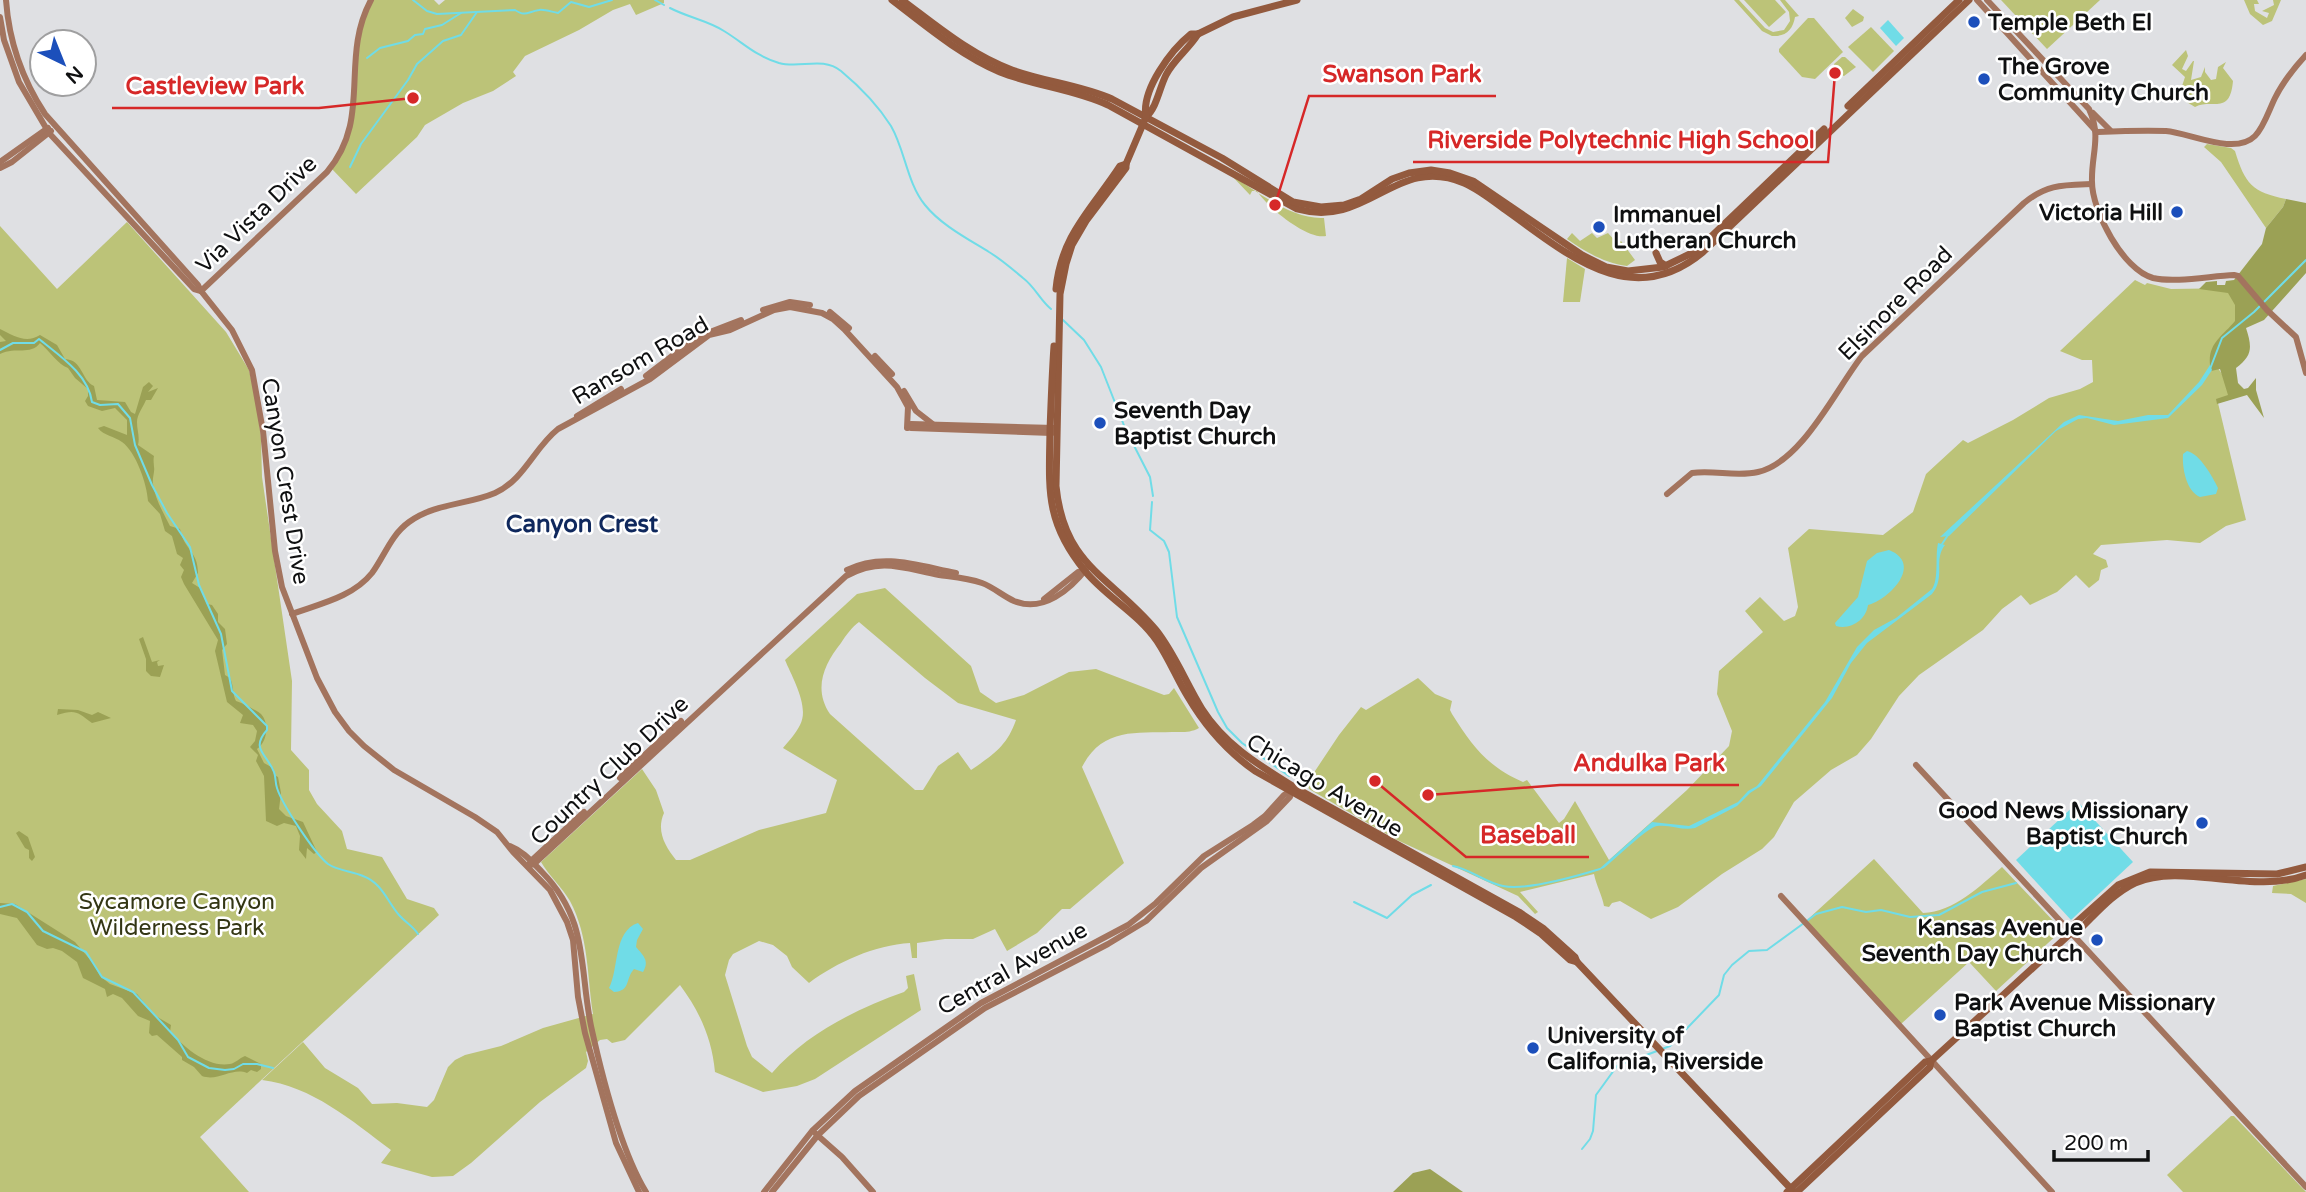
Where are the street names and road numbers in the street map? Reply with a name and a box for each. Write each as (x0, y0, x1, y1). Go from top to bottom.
street label: Via Vista Drive (190, 150, 323, 279)
street label: Elsinore Road (1833, 241, 1959, 367)
street label: Ransom Road (567, 310, 714, 411)
street label: Canyon Crest Drive (255, 376, 315, 586)
street label: Country Club Drive (525, 690, 695, 851)
street label: Chicago Avenue (1241, 728, 1408, 844)
street label: Central Avenue (933, 916, 1092, 1022)

